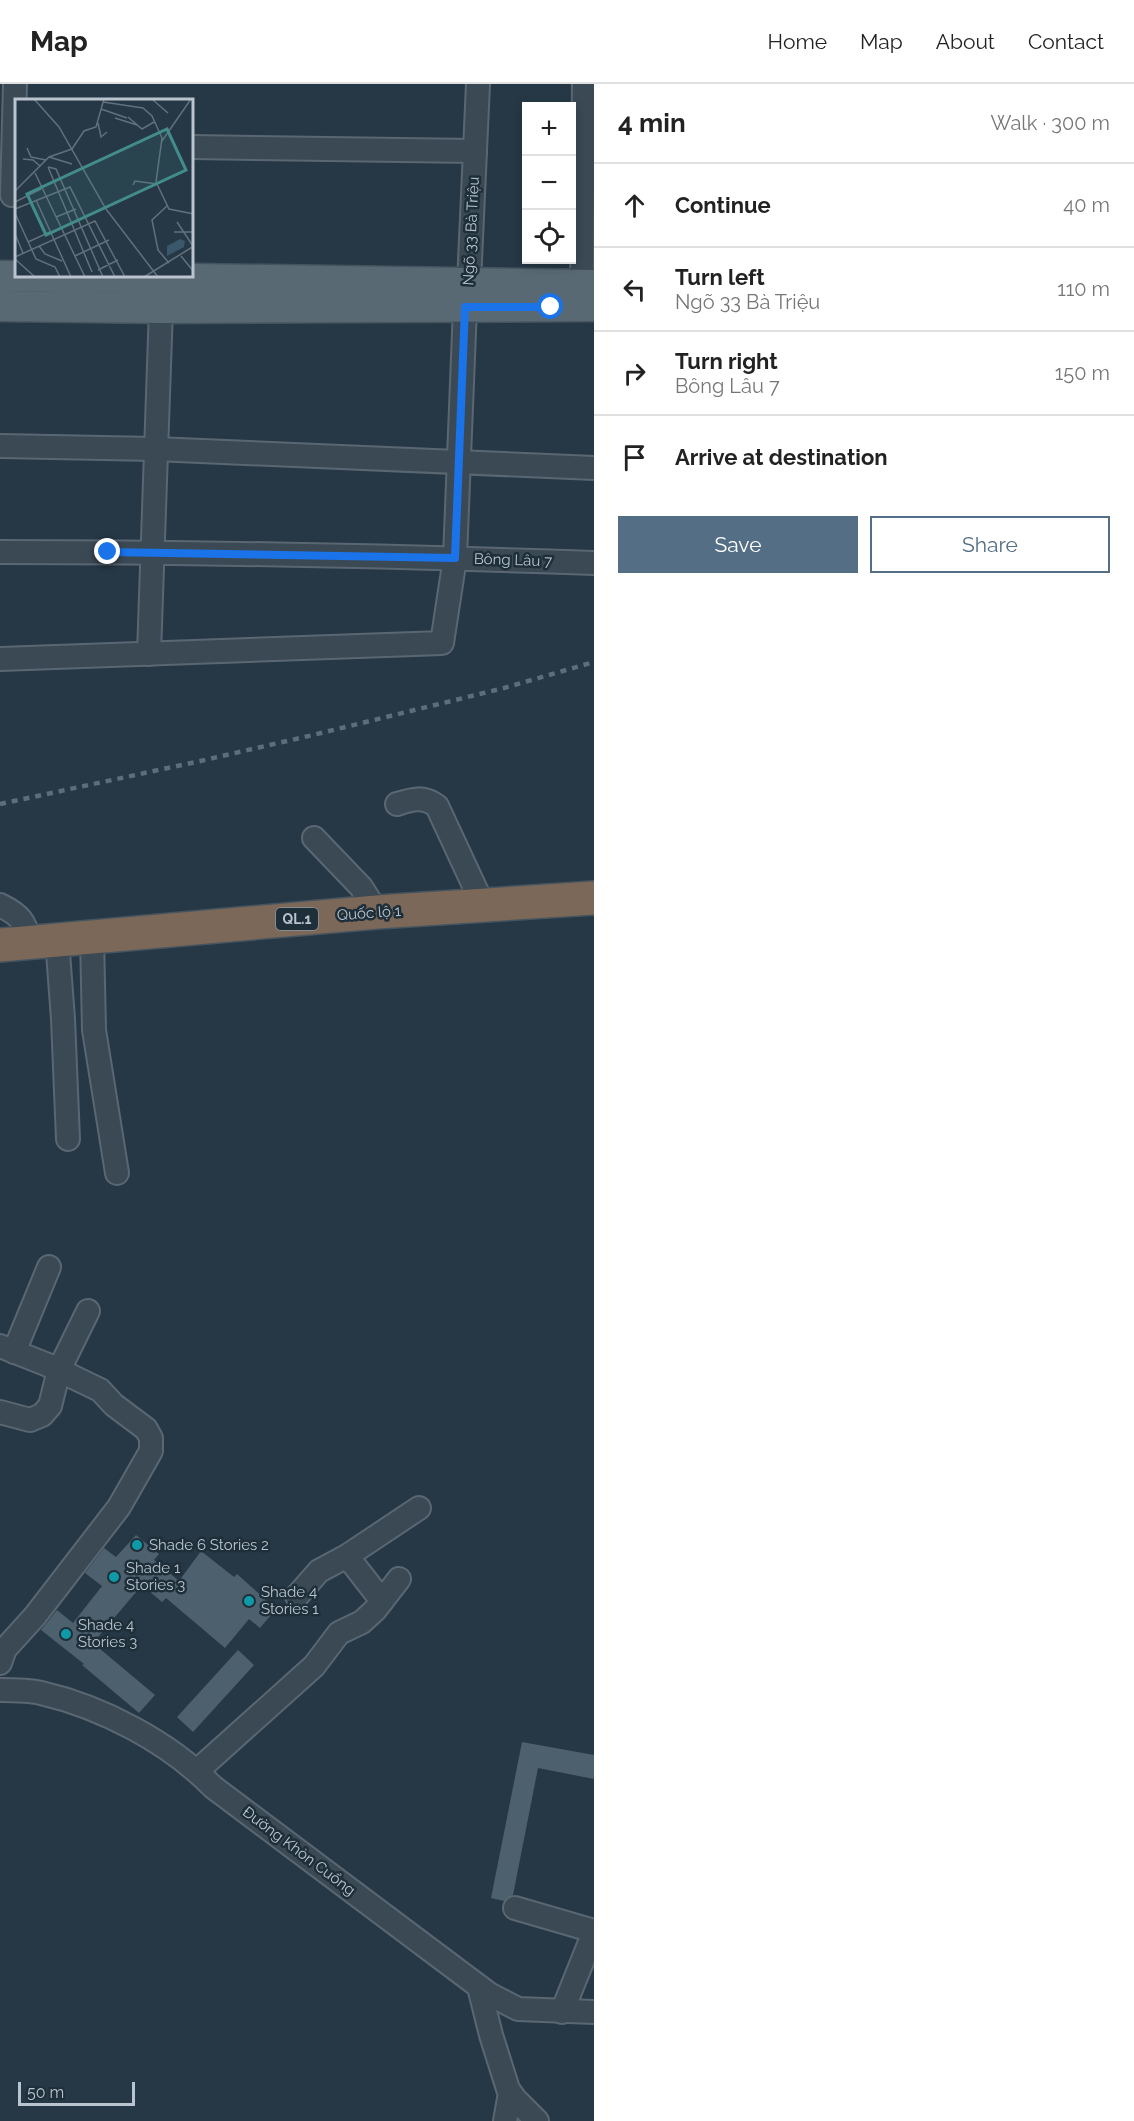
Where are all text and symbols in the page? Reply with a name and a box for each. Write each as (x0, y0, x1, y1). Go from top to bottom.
text: Map (30, 25, 88, 58)
text: Home (768, 29, 827, 54)
text: Map (860, 29, 903, 54)
text: About (936, 29, 995, 54)
text: Contact (1028, 29, 1104, 54)
inset map (15, 99, 194, 278)
map controls (522, 102, 576, 264)
button: + (522, 102, 576, 156)
text: 4 min (618, 108, 686, 138)
text: Walk · 300 m (991, 111, 1110, 135)
button: − (522, 156, 576, 210)
street label: Ngõ 33 Bà Triệu (459, 176, 483, 286)
icon: ahead (618, 189, 651, 222)
text: Continue (675, 192, 771, 218)
text: 40 m (1063, 193, 1110, 217)
button: locate (522, 210, 576, 264)
text: Turn left (675, 264, 765, 290)
icon: left (618, 273, 651, 306)
text: 110 m (1057, 277, 1110, 301)
text: Ngõ 33 Bà Triệu (675, 290, 820, 314)
route start (537, 293, 563, 319)
text: Turn right (675, 348, 778, 374)
icon: right (618, 357, 651, 390)
text: 150 m (1055, 361, 1110, 385)
text: Bông Lâu 7 (675, 374, 780, 398)
icon: arrive (618, 441, 651, 474)
text: Arrive at destination (675, 444, 888, 470)
button: Save (618, 516, 858, 573)
button: Share (870, 516, 1110, 573)
route end (94, 538, 120, 564)
street label: Bông Lâu 7 (473, 550, 553, 570)
street label: Quốc lộ 1 (336, 902, 402, 924)
road number: QL.1 (276, 908, 318, 930)
place label: Shade 6 Stories 2 (149, 1536, 269, 1554)
marker: Shade 6 Stories 2 (130, 1538, 144, 1552)
place label: Shade 1 Stories 3 (126, 1559, 185, 1594)
marker: Shade 1 Stories 3 (107, 1570, 121, 1584)
place label: Shade 4 Stories 1 (261, 1583, 319, 1618)
marker: Shade 4 Stories 1 (242, 1594, 256, 1608)
place label: Shade 4 Stories 3 (78, 1616, 137, 1651)
marker: Shade 4 Stories 3 (59, 1627, 73, 1641)
street label: Đường Khòn Cuổng (239, 1803, 359, 1899)
scale bar (18, 2079, 135, 2106)
text: 50 m (27, 2083, 64, 2102)

